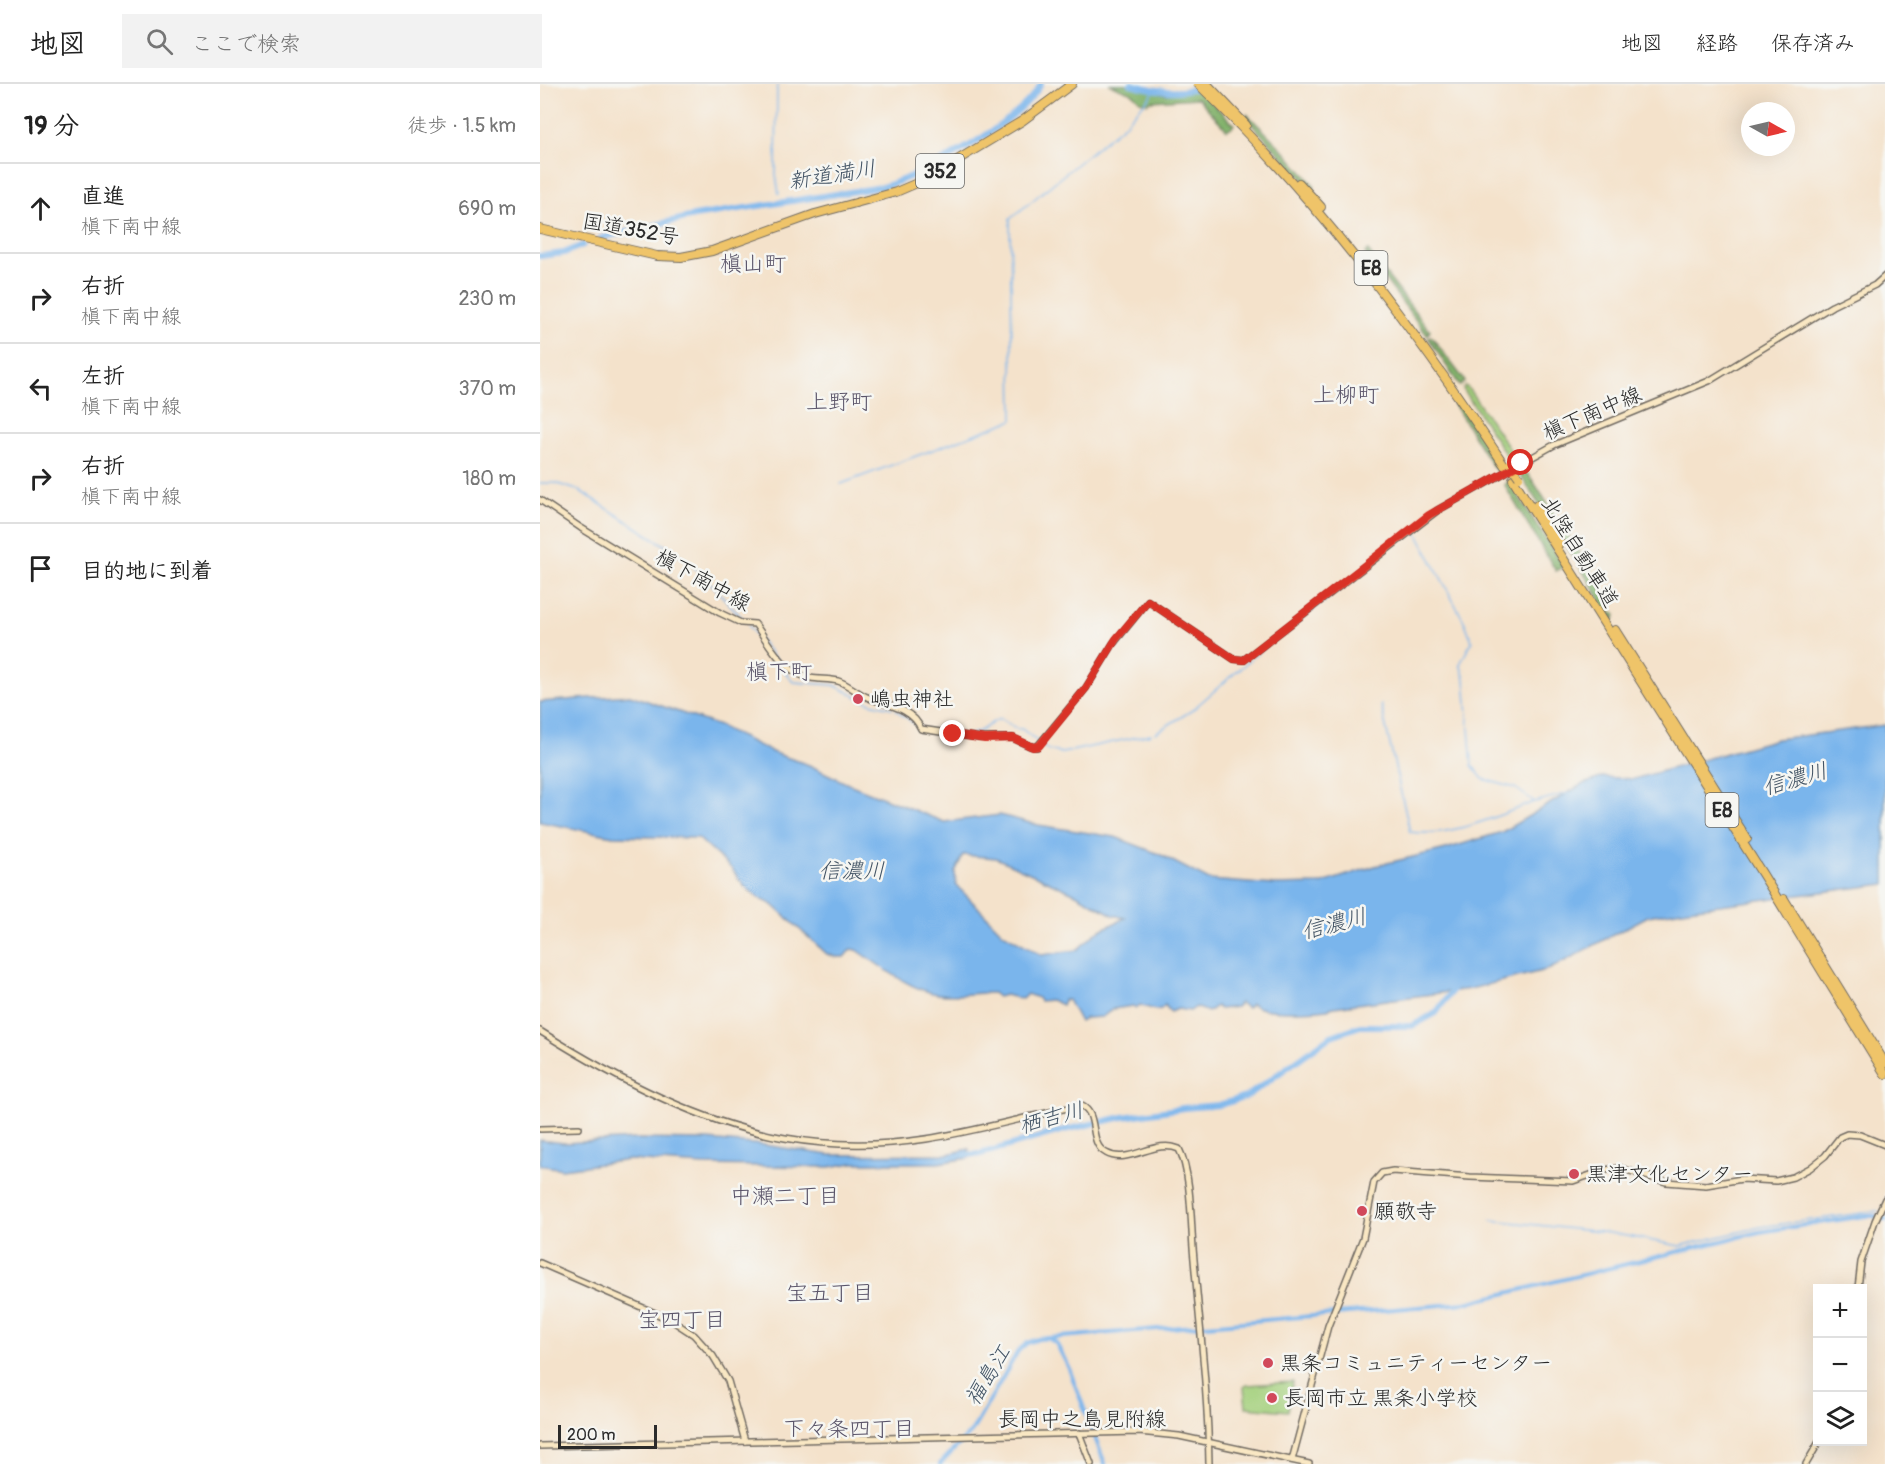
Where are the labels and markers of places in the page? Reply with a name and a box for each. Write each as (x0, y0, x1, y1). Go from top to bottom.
place label: 嶋虫神社 (870, 686, 954, 713)
marker: 嶋虫神社 (851, 692, 865, 706)
place label: 黒津文化センター (1586, 1161, 1753, 1188)
marker: 黒津文化センター (1567, 1167, 1581, 1181)
place label: 願敬寺 (1374, 1198, 1437, 1225)
marker: 願敬寺 (1355, 1204, 1369, 1218)
place label: 黒条コミュニティーセンター (1280, 1350, 1552, 1377)
marker: 黒条コミュニティーセンター (1261, 1356, 1275, 1370)
place label: 長岡市立 黒条小学校 (1284, 1385, 1478, 1412)
marker: 長岡市立 黒条小学校 (1265, 1391, 1279, 1405)

